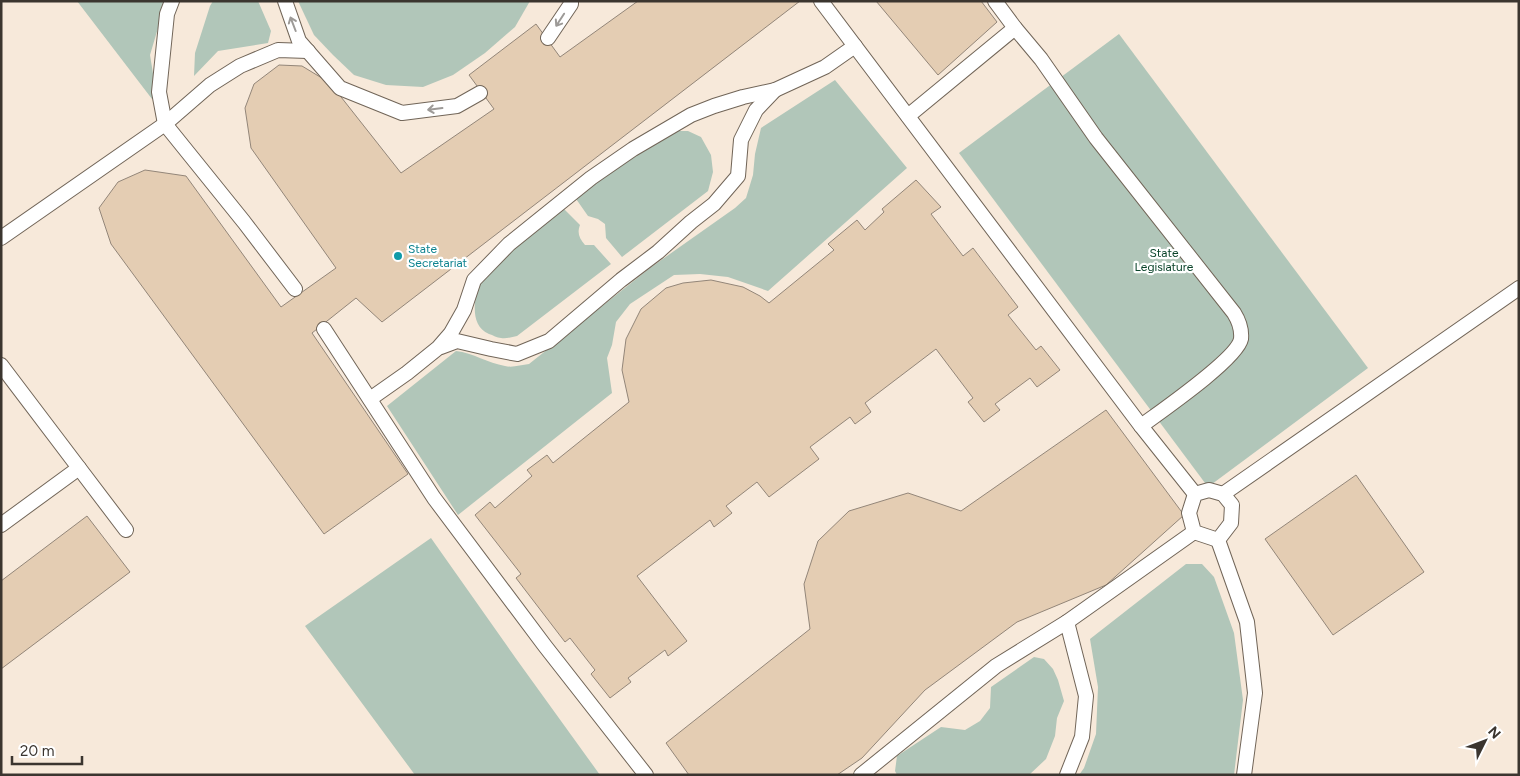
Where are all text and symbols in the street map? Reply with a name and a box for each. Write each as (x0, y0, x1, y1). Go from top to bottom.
one-way arrow (555, 12, 565, 26)
one-way arrow (288, 17, 297, 33)
one-way arrow (428, 104, 444, 114)
place label: State Secretariat (408, 242, 468, 270)
park label: State Legislature (1135, 246, 1194, 274)
marker: State Secretariat (392, 250, 404, 262)
north arrow (1460, 716, 1510, 766)
text: N (1484, 723, 1504, 742)
scale bar (12, 734, 82, 766)
text: 20 m (20, 742, 54, 760)

